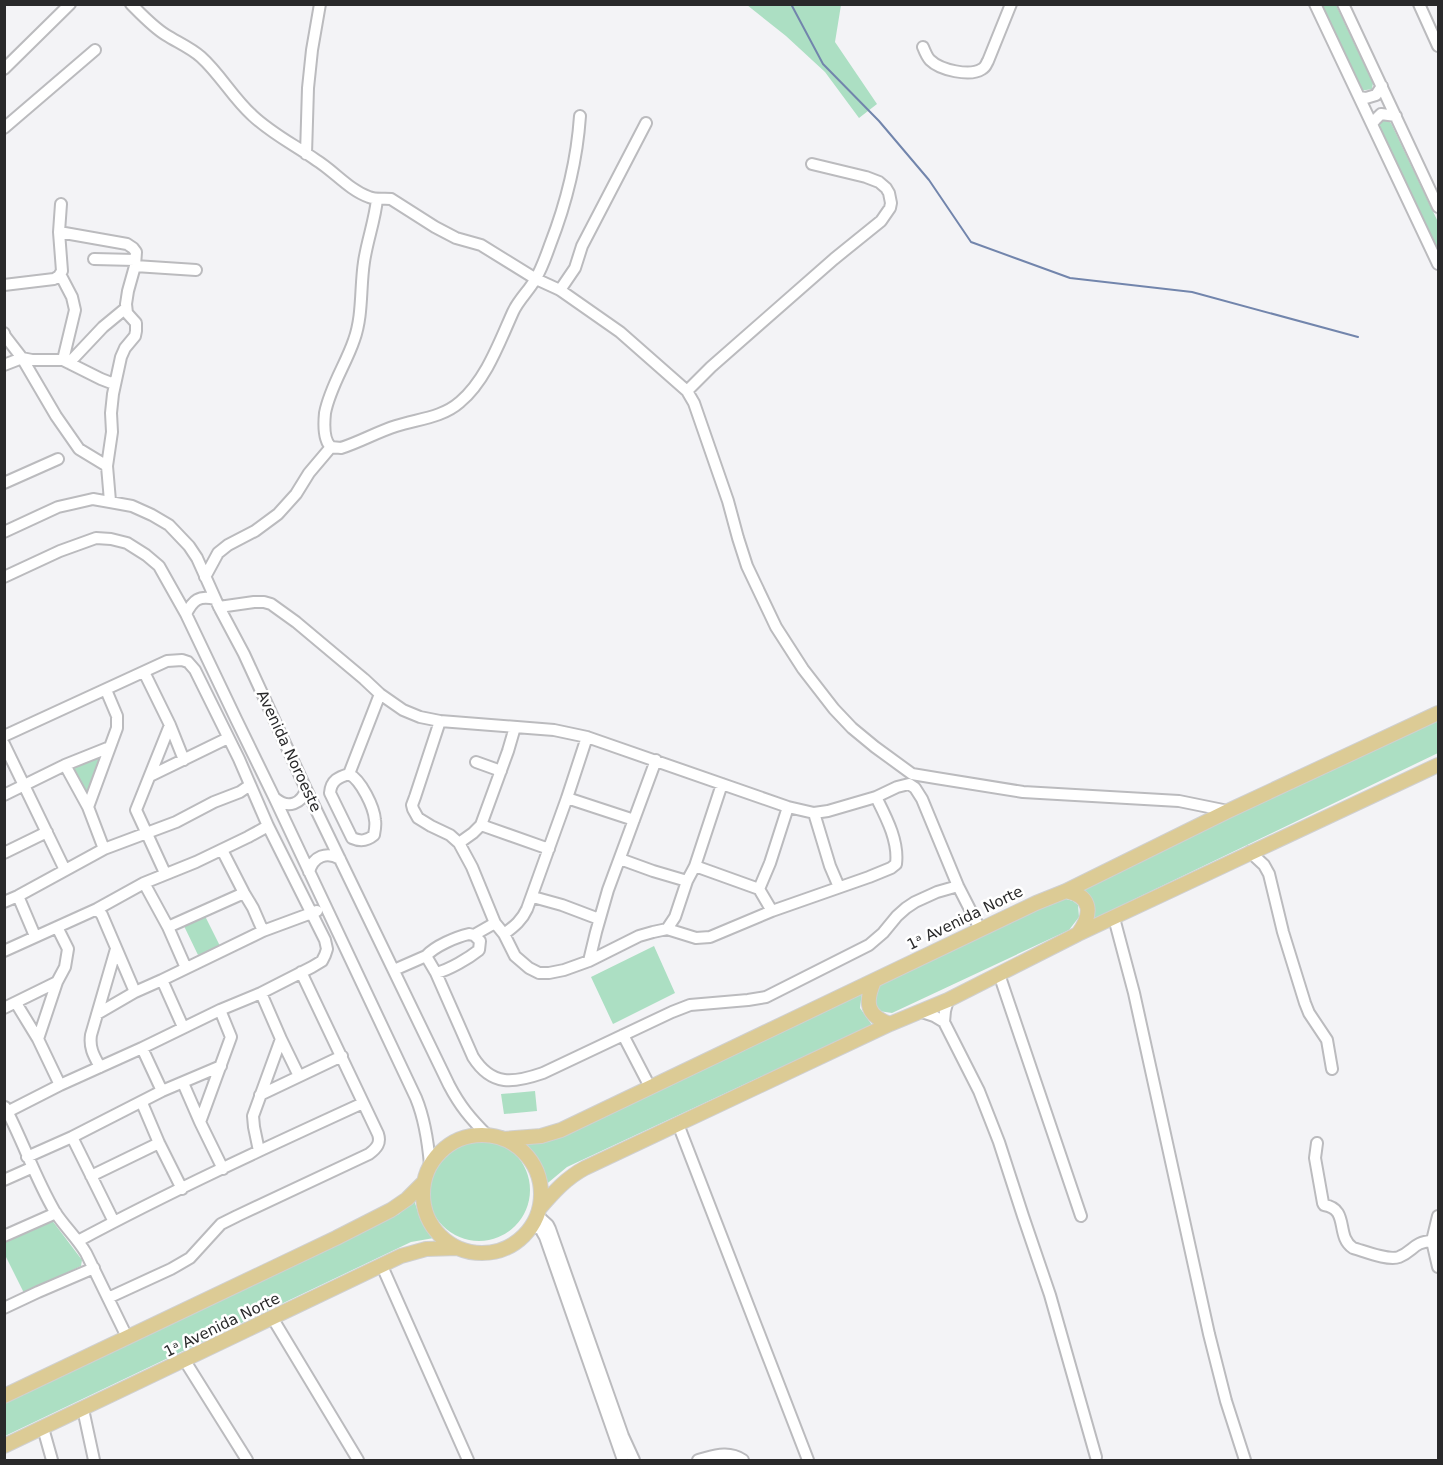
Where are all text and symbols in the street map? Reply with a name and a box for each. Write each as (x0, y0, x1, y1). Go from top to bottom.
street label: Avenida Noroeste (253, 687, 325, 815)
street label: 1ᵃ Avenida Norte (904, 882, 1026, 954)
street label: 1ᵃ Avenida Norte (161, 1289, 283, 1361)

